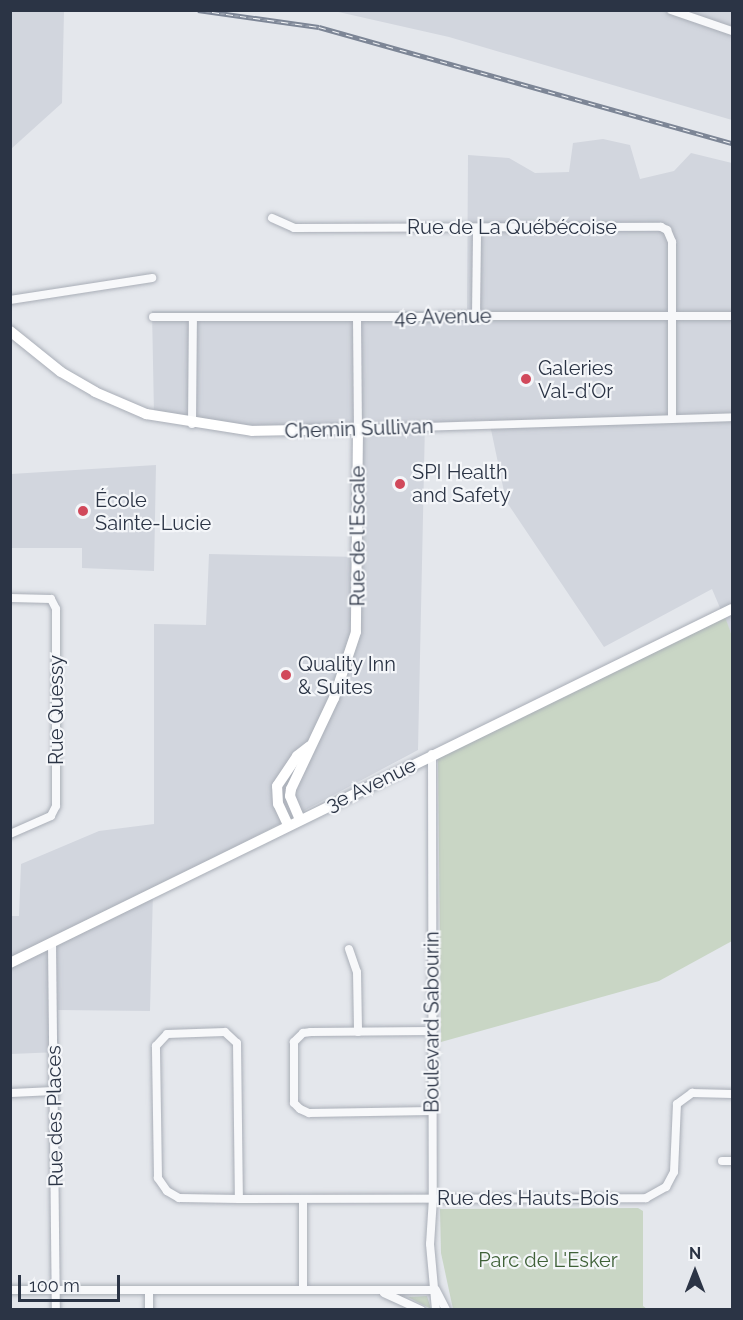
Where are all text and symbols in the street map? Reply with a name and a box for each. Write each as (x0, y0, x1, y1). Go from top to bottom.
street label: Rue de La Québécoise (407, 215, 617, 239)
street label: 4e Avenue (394, 304, 492, 330)
place label: Galeries Val-d'Or (538, 356, 613, 403)
marker: Galeries Val-d'Or (519, 372, 533, 386)
street label: Chemin Sullivan (284, 414, 434, 444)
place label: SPI Health and Safety (412, 460, 511, 507)
street label: Rue de l'Escale (346, 466, 370, 606)
marker: SPI Health and Safety (393, 477, 407, 491)
place label: École Sainte-Lucie (95, 488, 211, 535)
marker: École Sainte-Lucie (76, 504, 90, 518)
place label: Quality Inn & Suites (298, 652, 396, 699)
street label: Rue Quessy (44, 655, 68, 765)
marker: Quality Inn & Suites (279, 668, 293, 682)
street label: 3e Avenue (322, 753, 420, 817)
street label: Boulevard Sabourin (420, 931, 444, 1113)
street label: Rue des Places (42, 1045, 68, 1187)
street label: Rue des Hauts-Bois (437, 1186, 619, 1210)
north arrow (665, 1242, 725, 1302)
text: N (689, 1244, 701, 1263)
park label: Parc de L'Esker (478, 1248, 618, 1272)
scale bar (21, 1263, 123, 1301)
text: 100 m (29, 1275, 80, 1296)

